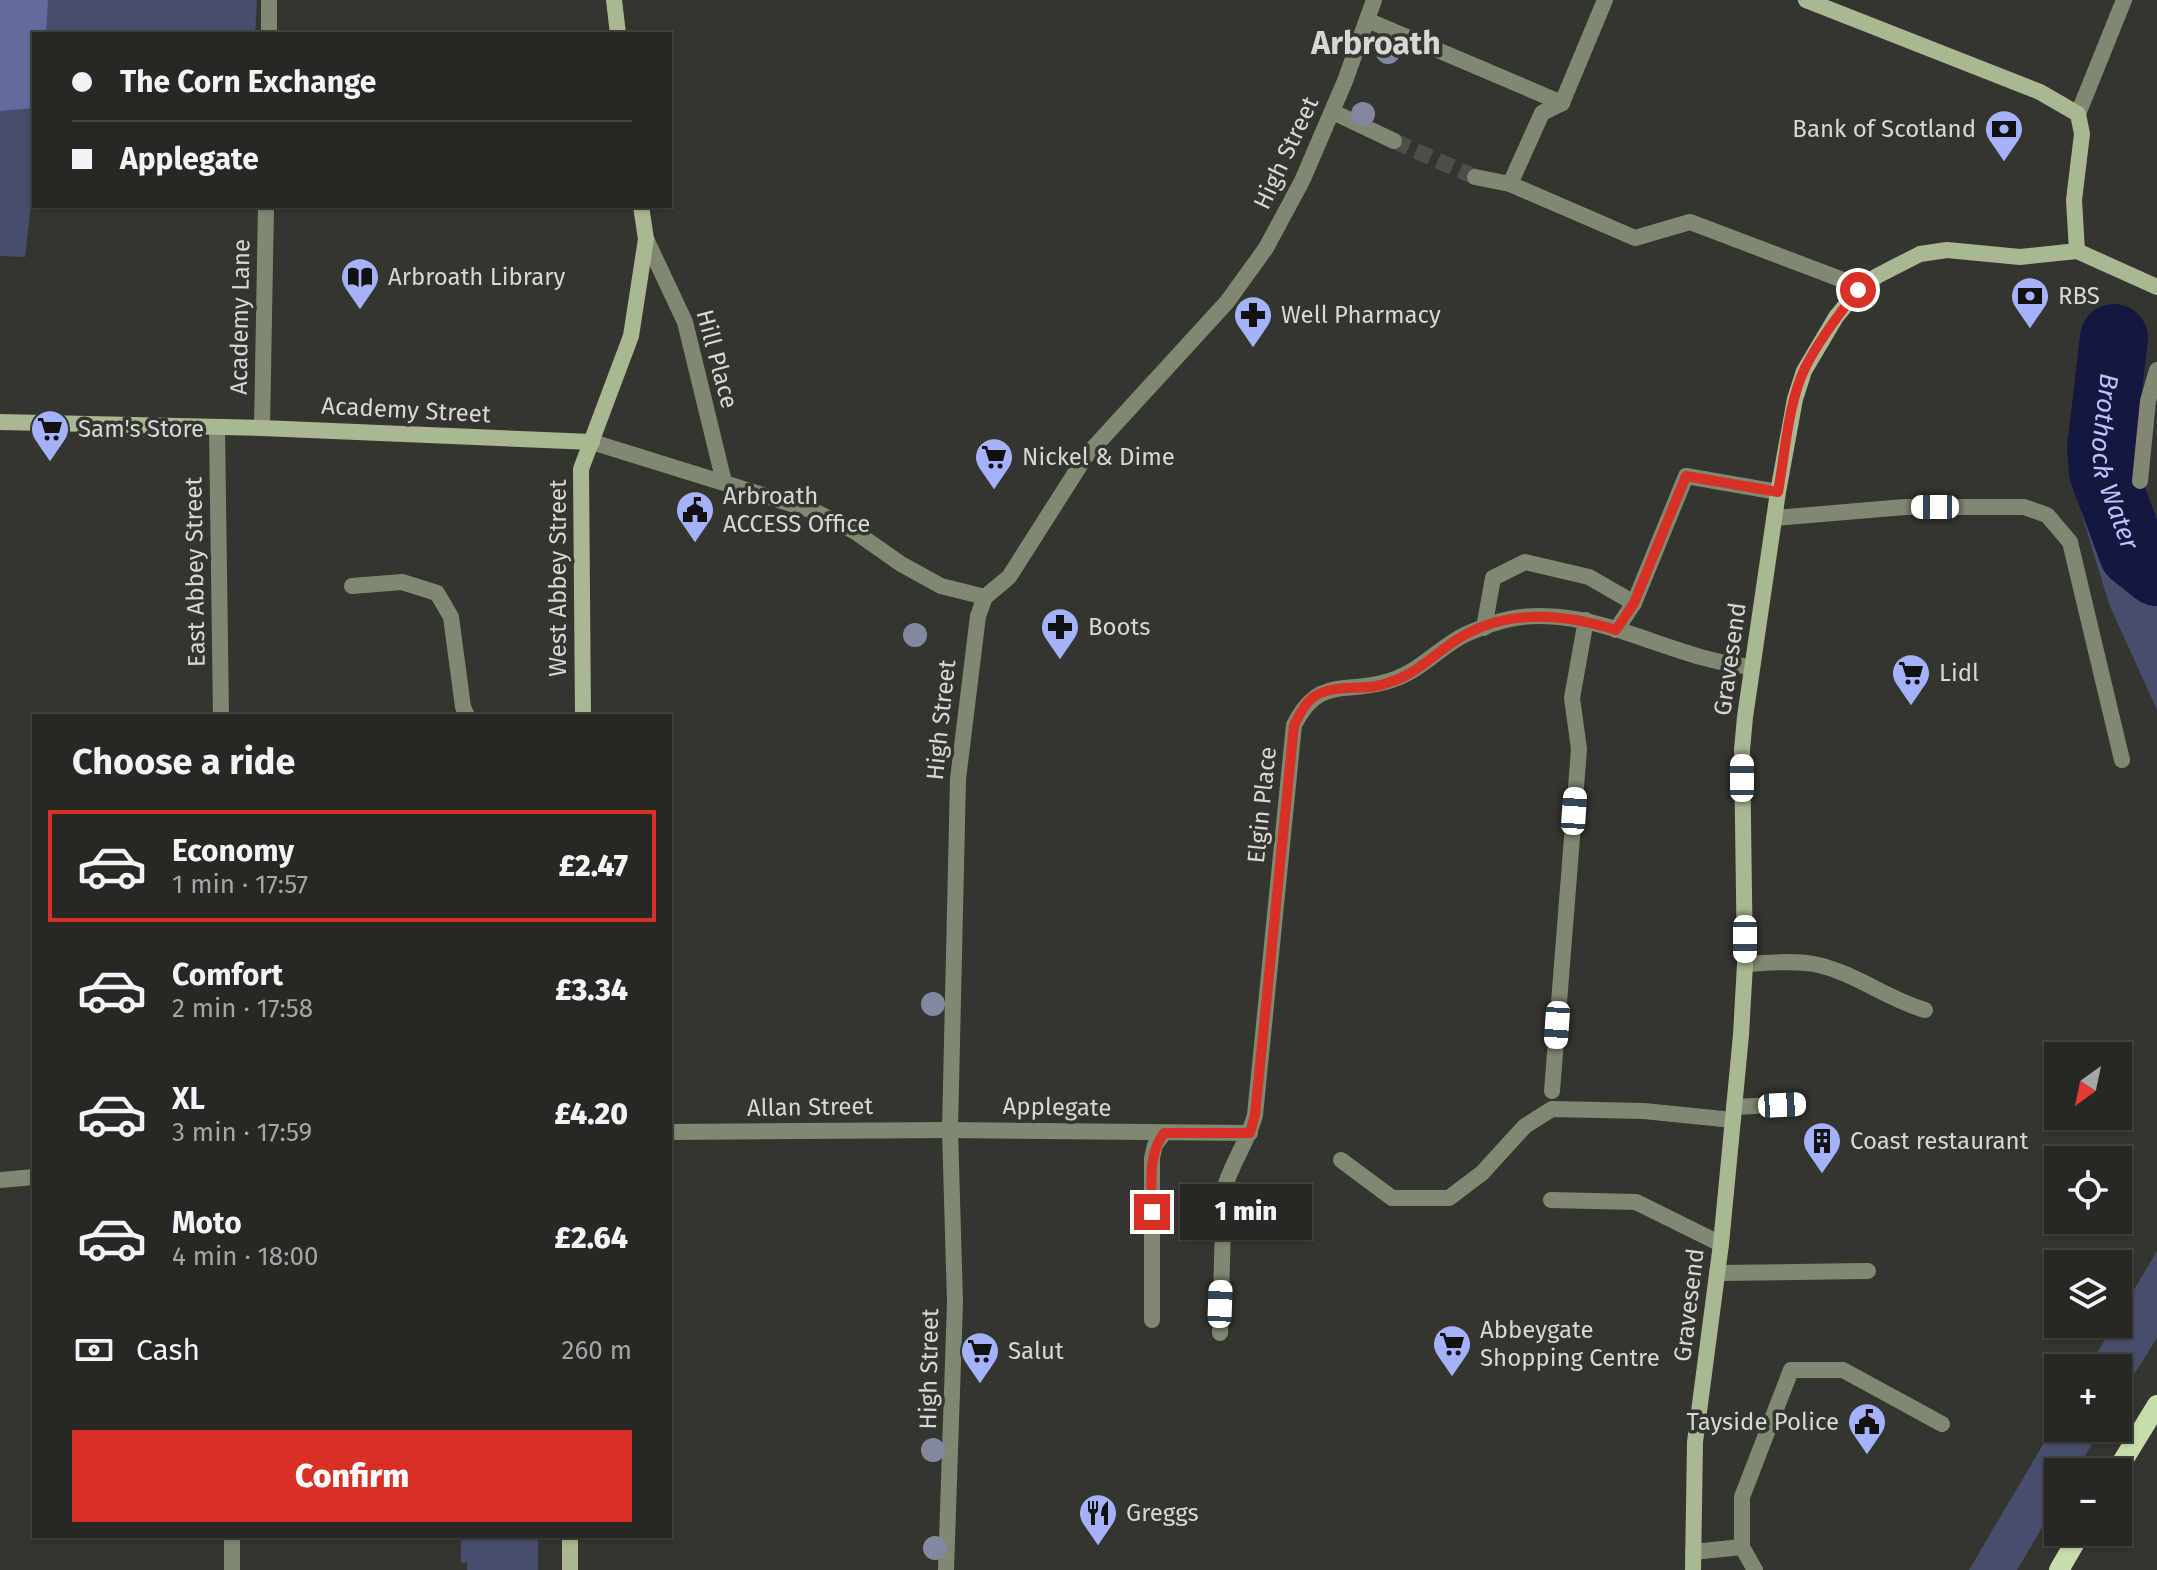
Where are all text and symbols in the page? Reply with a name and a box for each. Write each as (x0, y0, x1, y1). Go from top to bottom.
district label: Arbroath (1310, 24, 1441, 62)
text: The Corn Exchange (120, 64, 376, 100)
street label: High Street (1248, 92, 1324, 214)
bank icon: Bank of Scotland (1983, 108, 2025, 163)
place label: Bank of Scotland (1792, 115, 1976, 143)
text: Applegate (120, 141, 259, 177)
street label: Academy Lane (225, 239, 255, 395)
library icon: Arbroath Library (339, 256, 381, 311)
place label: Arbroath Library (388, 263, 565, 291)
route start (1840, 272, 1876, 308)
bank icon: RBS (2009, 275, 2051, 330)
place label: RBS (2058, 282, 2100, 310)
pharmacy icon: Well Pharmacy (1232, 294, 1274, 349)
place label: Well Pharmacy (1281, 301, 1441, 329)
street label: Hill Place (690, 306, 744, 412)
water label: Brothock Water (2085, 372, 2146, 555)
street label: Academy Street (321, 392, 492, 428)
supermarket icon: Sam's Store (29, 408, 71, 463)
place label: Sam's Store (78, 415, 204, 443)
supermarket icon: Nickel & Dime (973, 436, 1015, 491)
place label: Nickel & Dime (1022, 443, 1175, 471)
street label: East Abbey Street (179, 476, 211, 667)
street label: West Abbey Street (544, 479, 572, 677)
place label: Arbroath ACCESS Office (723, 482, 870, 538)
public building icon: Arbroath ACCESS Office (674, 489, 716, 544)
car (1911, 495, 1959, 519)
street label: Gravesend (1708, 601, 1752, 717)
pharmacy icon: Boots (1039, 606, 1081, 661)
place label: Boots (1088, 613, 1151, 641)
supermarket icon: Lidl (1890, 652, 1932, 707)
street label: High Street (921, 658, 961, 782)
place label: Lidl (1939, 659, 1979, 687)
text: Choose a ride (72, 740, 295, 784)
street label: Elgin Place (1242, 745, 1282, 865)
car (1730, 754, 1754, 802)
car (1560, 786, 1588, 836)
icon: car (76, 830, 148, 902)
text: Economy (172, 833, 294, 869)
text: £2.47 (559, 848, 628, 884)
text: 1 min · 17:57 (172, 869, 308, 900)
car (1733, 915, 1757, 963)
icon: car (76, 954, 148, 1026)
text: Comfort (172, 957, 283, 993)
text: £3.34 (555, 972, 628, 1008)
text: 2 min · 17:58 (172, 993, 313, 1024)
car (1543, 1000, 1571, 1050)
north arrow (2044, 1042, 2132, 1130)
map controls (2044, 1042, 2132, 1546)
icon: car (76, 1078, 148, 1150)
text: XL (172, 1081, 205, 1117)
street label: Allan Street (747, 1092, 874, 1122)
street label: Applegate (1002, 1092, 1112, 1122)
car (1757, 1092, 1807, 1118)
text: £4.20 (555, 1096, 628, 1132)
text: 3 min · 17:59 (172, 1117, 312, 1148)
building icon: Coast restaurant (1801, 1120, 1843, 1175)
place label: Coast restaurant (1850, 1127, 2029, 1155)
button: locate (2044, 1146, 2132, 1234)
callout: 1 min (1180, 1184, 1312, 1240)
route end (1134, 1194, 1170, 1230)
text: 1 min (1215, 1196, 1277, 1227)
icon: car (76, 1202, 148, 1274)
text: Moto (172, 1205, 242, 1241)
text: £2.64 (555, 1220, 628, 1256)
text: 4 min · 18:00 (172, 1241, 318, 1272)
street label: Gravesend (1668, 1247, 1710, 1363)
button: layers (2044, 1250, 2132, 1338)
car (1207, 1280, 1233, 1328)
street label: High Street (914, 1308, 944, 1430)
place label: Abbeygate Shopping Centre (1480, 1316, 1660, 1372)
supermarket icon: Abbeygate Shopping Centre (1431, 1323, 1473, 1378)
icon: cash (72, 1328, 116, 1372)
supermarket icon: Salut (959, 1330, 1001, 1385)
text: Cash (136, 1332, 200, 1368)
text: 260 m (562, 1335, 632, 1366)
place label: Salut (1008, 1337, 1064, 1365)
button: + (2044, 1354, 2132, 1442)
public building icon: Tayside Police (1846, 1401, 1888, 1456)
place label: Tayside Police (1687, 1408, 1839, 1436)
button: Confirm (72, 1430, 632, 1522)
button: − (2044, 1458, 2132, 1546)
restaurant icon: Greggs (1077, 1492, 1119, 1547)
place label: Greggs (1126, 1499, 1199, 1527)

